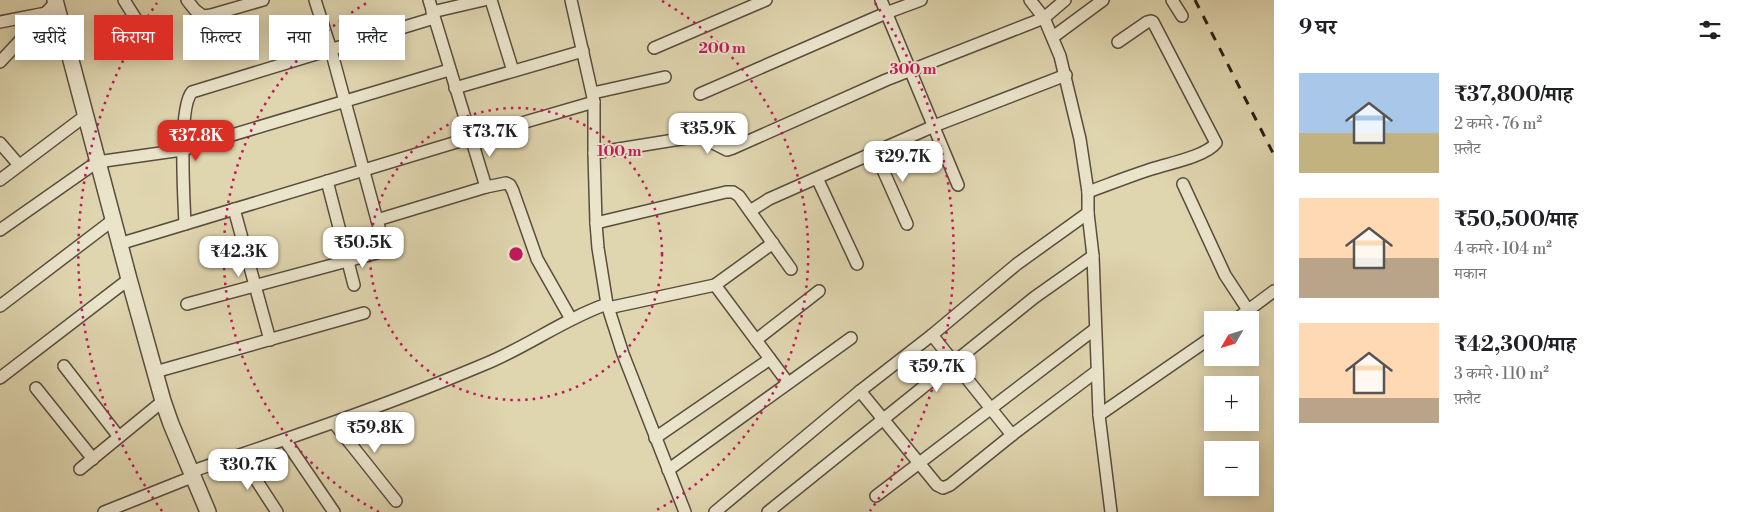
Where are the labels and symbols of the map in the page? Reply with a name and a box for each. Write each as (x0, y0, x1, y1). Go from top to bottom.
text: 200 m (698, 39, 746, 58)
text: 300 m (890, 60, 937, 79)
pin: ₹35.9K (667, 112, 749, 155)
pin: ₹73.7K (449, 116, 531, 158)
pin: ₹37.8K (155, 120, 237, 162)
pin: ₹29.7K (862, 140, 944, 183)
text: 100 m (597, 142, 642, 161)
pin: ₹50.5K (322, 226, 404, 269)
pin: ₹42.3K (198, 236, 280, 278)
centre of rings (507, 245, 525, 263)
north arrow (1204, 311, 1259, 366)
pin: ₹59.7K (896, 350, 978, 393)
pin: ₹59.8K (334, 412, 416, 454)
pin: ₹30.7K (207, 448, 289, 491)

